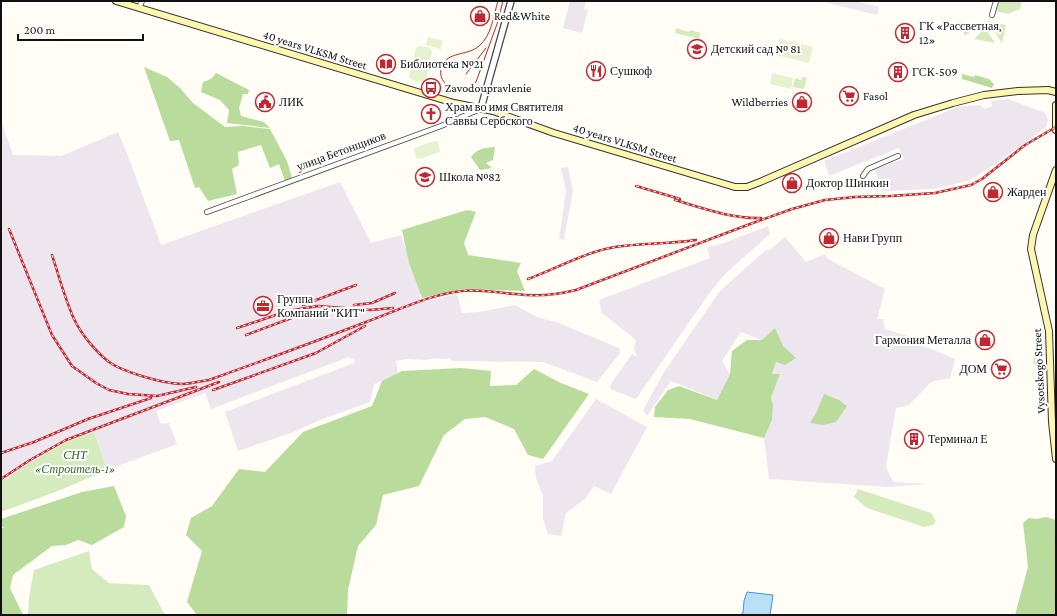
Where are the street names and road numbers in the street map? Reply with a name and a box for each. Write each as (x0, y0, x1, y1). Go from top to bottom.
street label: 40 years VLKSM Street (261, 27, 370, 73)
street label: 40 years VLKSM Street (571, 120, 680, 166)
street label: улица Бетонщиков (294, 128, 388, 174)
street label: Vysotskogo Street (1030, 327, 1048, 414)

